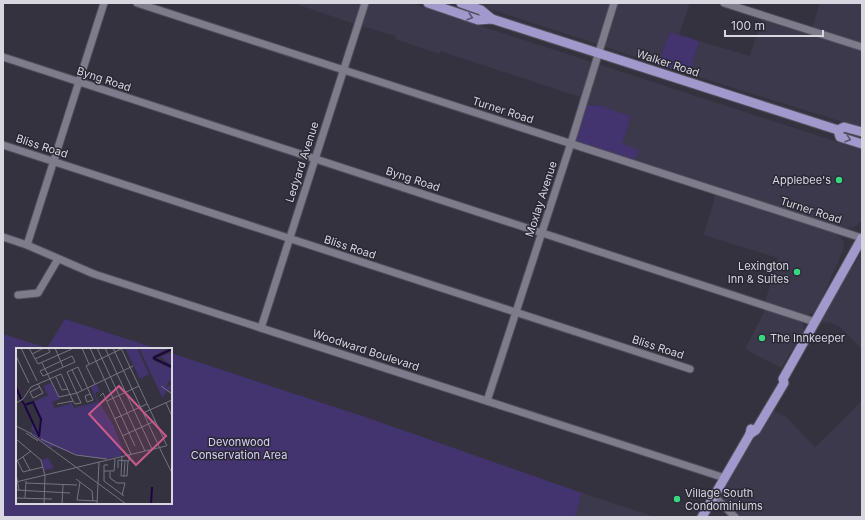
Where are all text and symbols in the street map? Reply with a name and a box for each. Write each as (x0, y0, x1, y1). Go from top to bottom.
one-way arrow (466, 12, 473, 21)
scale bar (725, 12, 823, 38)
text: 100 m (731, 18, 765, 33)
street label: Walker Road (635, 46, 701, 80)
street label: Byng Road (75, 64, 133, 94)
street label: Turner Road (470, 93, 536, 127)
street label: Ledyard Avenue (282, 120, 322, 204)
street label: Bliss Road (14, 131, 70, 161)
one-way arrow (844, 135, 851, 143)
street label: Moxlay Avenue (522, 159, 560, 239)
street label: Byng Road (384, 164, 442, 194)
place label: Applebee's (772, 173, 831, 187)
marker: Applebee's (834, 175, 844, 185)
street label: Turner Road (778, 193, 844, 227)
street label: Bliss Road (322, 232, 378, 262)
place label: Lexington Inn & Suites (728, 259, 789, 286)
marker: Lexington Inn & Suites (792, 267, 802, 277)
street label: Woodward Boulevard (311, 326, 421, 374)
place label: The Innkeeper (770, 331, 845, 345)
street label: Bliss Road (630, 332, 686, 362)
marker: The Innkeeper (757, 333, 767, 343)
inset map (16, 348, 172, 504)
park label: Devonwood Conservation Area (191, 435, 287, 462)
place label: Village South Condominiums (685, 486, 763, 513)
marker: Village South Condominiums (672, 494, 682, 504)

